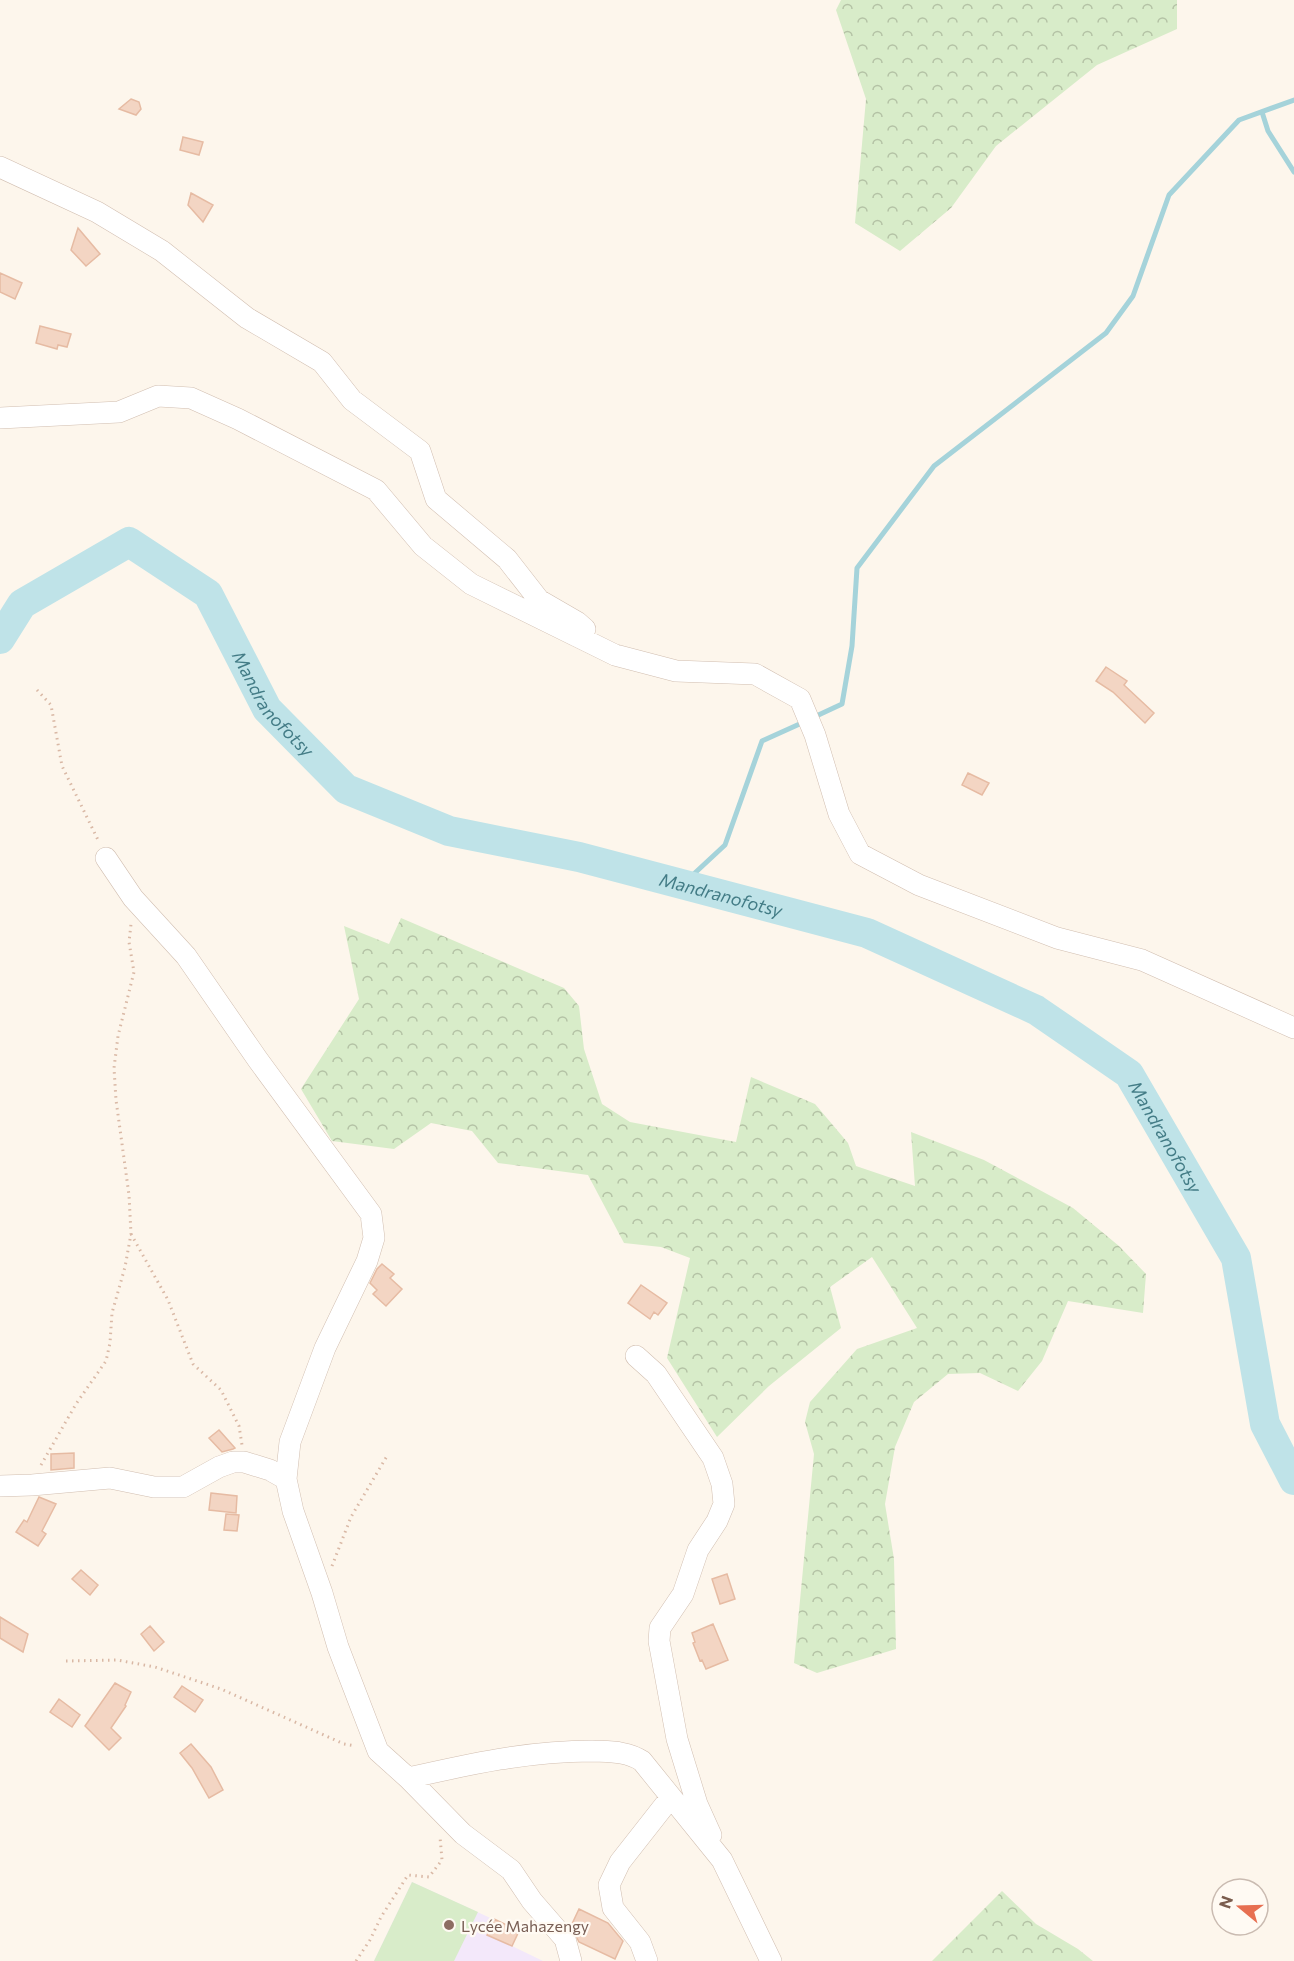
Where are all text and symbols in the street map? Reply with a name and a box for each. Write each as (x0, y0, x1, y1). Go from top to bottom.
water label: Mandranofotsy (228, 647, 319, 762)
water label: Mandranofotsy (657, 868, 786, 921)
water label: Mandranofotsy (1124, 1077, 1207, 1197)
north arrow (1210, 1877, 1270, 1937)
text: N (1214, 1893, 1236, 1911)
place label: Lycée Mahazengy (461, 1916, 589, 1935)
marker: Lycée Mahazengy (442, 1918, 456, 1932)

